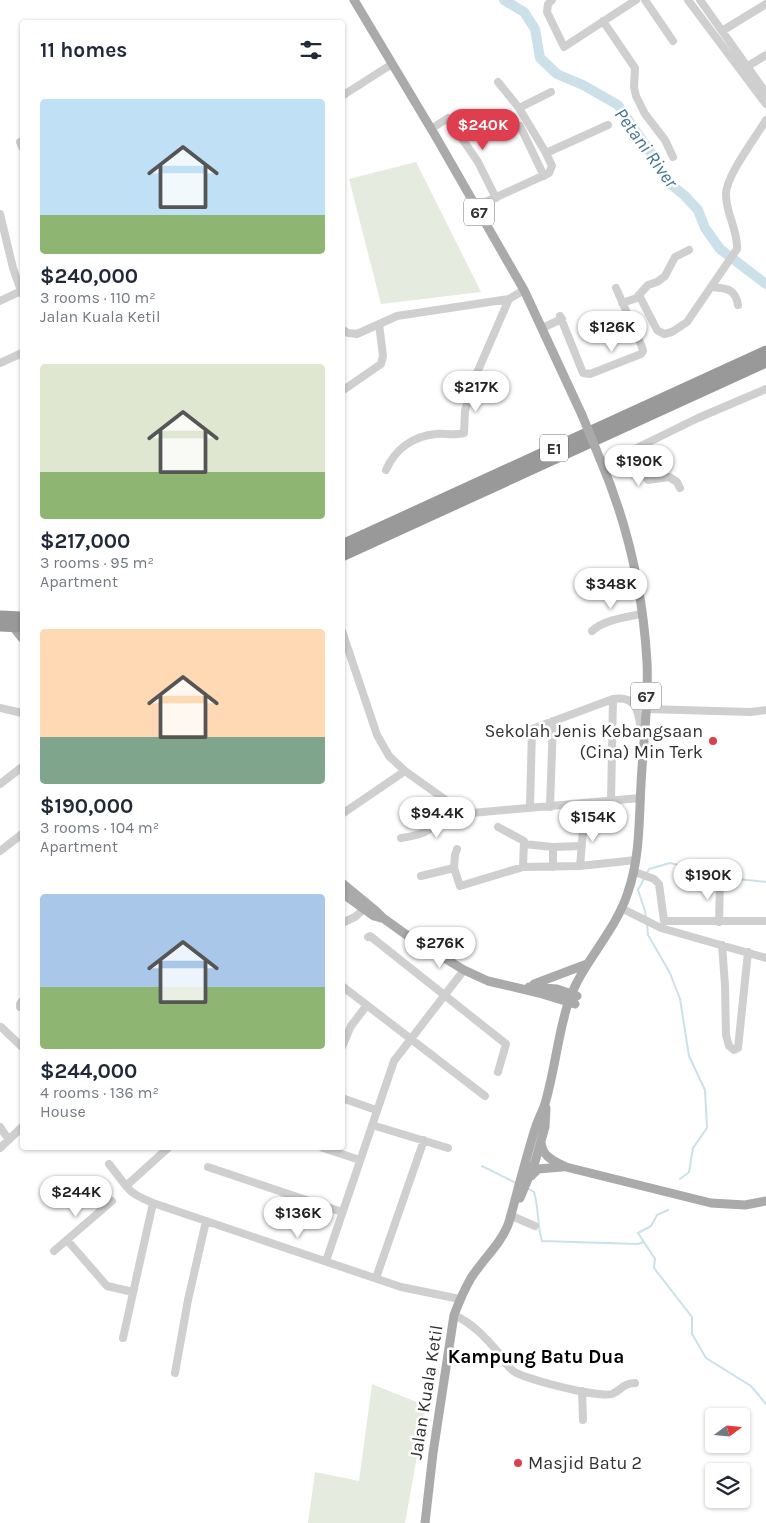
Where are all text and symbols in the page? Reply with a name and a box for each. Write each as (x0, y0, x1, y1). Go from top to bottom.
icon: filters (297, 36, 325, 64)
text: 11 homes (40, 38, 127, 62)
water label: Petani River (610, 104, 683, 193)
pin: $240K (448, 108, 518, 151)
text: $240K (458, 115, 508, 134)
icon: home (138, 132, 228, 222)
road number: 67 (464, 198, 494, 226)
text: $240,000 (40, 264, 138, 288)
text: 3 rooms · 110 m² (40, 288, 156, 307)
text: Jalan Kuala Ketil (40, 307, 161, 326)
pin: $126K (577, 310, 647, 353)
text: $126K (589, 317, 635, 336)
pin: $217K (441, 370, 511, 413)
text: $217K (454, 377, 498, 396)
icon: home (138, 397, 228, 487)
road number: E1 (540, 434, 568, 462)
pin: $190K (604, 444, 674, 487)
text: $190K (615, 451, 663, 470)
text: $217,000 (40, 529, 130, 553)
text: 3 rooms · 95 m² (40, 553, 154, 572)
pin: $348K (576, 568, 646, 610)
text: Apartment (40, 572, 118, 591)
text: $348K (585, 574, 637, 593)
icon: home (138, 662, 228, 752)
road number: 67 (631, 682, 661, 709)
place label: Sekolah Jenis Kebangsaan (Cina) Min Terk (484, 720, 703, 763)
marker: Sekolah Jenis Kebangsaan (Cina) Min Terk (707, 735, 719, 747)
text: $190,000 (40, 794, 133, 818)
pin: $94.4K (396, 796, 478, 839)
pin: $154K (558, 800, 628, 843)
text: $94.4K (410, 803, 464, 822)
text: $154K (570, 807, 616, 826)
text: 3 rooms · 104 m² (40, 818, 159, 837)
text: Apartment (40, 837, 118, 856)
pin: $190K (673, 858, 743, 901)
text: $190K (684, 865, 732, 884)
pin: $276K (405, 926, 475, 969)
icon: home (138, 927, 228, 1017)
text: $276K (416, 933, 464, 952)
text: $244,000 (40, 1059, 137, 1083)
text: 4 rooms · 136 m² (40, 1083, 159, 1102)
text: House (40, 1102, 86, 1121)
pin: $244K (41, 1176, 111, 1218)
text: $244K (51, 1182, 101, 1201)
pin: $136K (263, 1196, 333, 1239)
text: $136K (275, 1203, 321, 1222)
street label: Jalan Kuala Ketil (405, 1323, 447, 1461)
district label: Kampung Batu Dua (448, 1346, 624, 1368)
north arrow (705, 1408, 750, 1452)
map controls (705, 1408, 750, 1508)
place label: Masjid Batu 2 (528, 1452, 642, 1474)
marker: Masjid Batu 2 (512, 1457, 524, 1469)
button: layers (705, 1463, 750, 1508)

